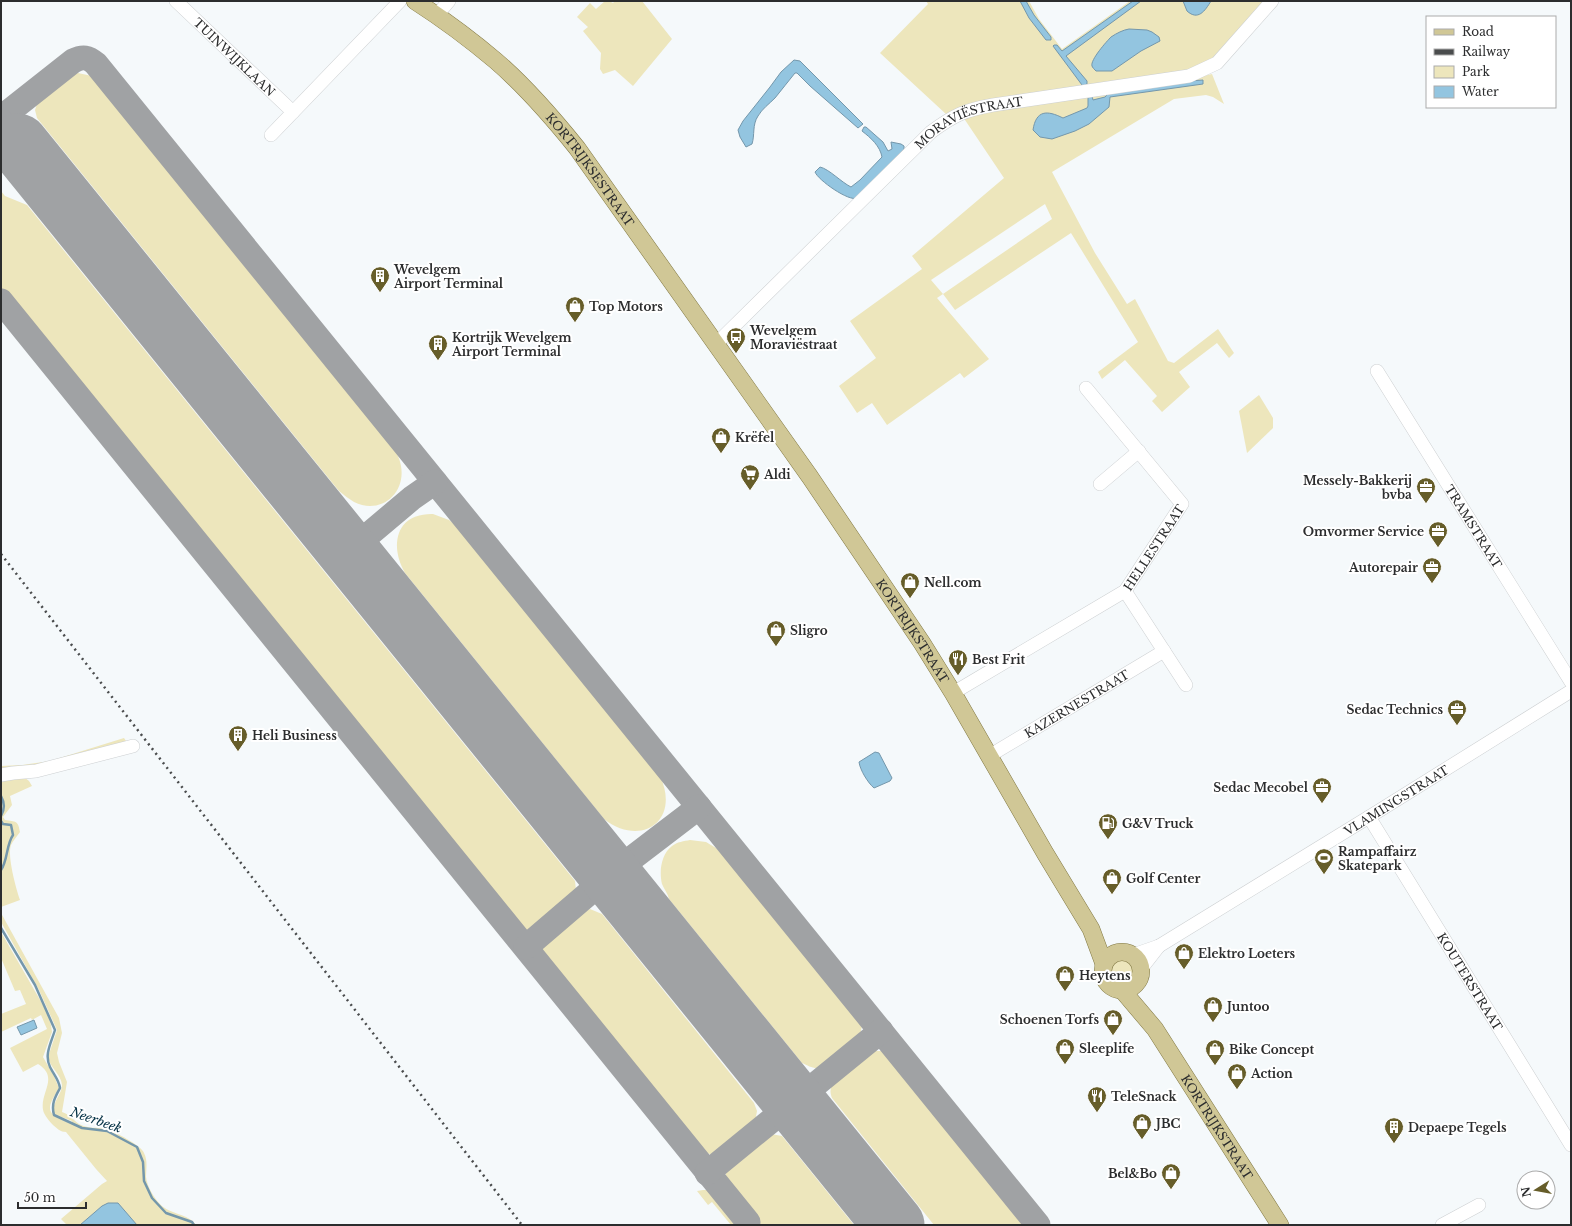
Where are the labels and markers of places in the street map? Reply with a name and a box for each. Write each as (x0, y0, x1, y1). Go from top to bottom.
place label: Wevelgem Airport Terminal (393, 262, 504, 291)
building icon: Wevelgem Airport Terminal (369, 265, 391, 293)
shop icon: Top Motors (564, 295, 586, 323)
place label: Top Motors (589, 299, 663, 314)
place label: Wevelgem Moraviëstraat (749, 323, 838, 352)
bus stop icon: Wevelgem Moraviëstraat (725, 326, 747, 354)
place label: Kortrijk Wevelgem Airport Terminal (451, 330, 572, 359)
building icon: Kortrijk Wevelgem Airport Terminal (427, 333, 449, 361)
shop icon: Krëfel (710, 426, 732, 454)
place label: Krëfel (735, 430, 775, 445)
supermarket icon: Aldi (739, 463, 761, 491)
place label: Aldi (763, 467, 791, 482)
place label: Messely-Bakkerij bvba (1303, 473, 1412, 502)
office icon: Messely-Bakkerij bvba (1415, 476, 1437, 504)
office icon: Omvormer Service (1427, 520, 1449, 548)
place label: Omvormer Service (1303, 524, 1424, 539)
office icon: Autorepair (1421, 556, 1443, 584)
place label: Autorepair (1348, 560, 1418, 575)
shop icon: Nell.com (899, 571, 921, 599)
place label: Nell.com (924, 575, 982, 590)
shop icon: Sligro (765, 619, 787, 647)
place label: Sligro (790, 623, 828, 638)
restaurant icon: Best Frit (947, 648, 969, 676)
place label: Best Frit (972, 652, 1026, 667)
office icon: Sedac Technics (1446, 698, 1468, 726)
place label: Sedac Technics (1346, 702, 1443, 717)
building icon: Heli Business (227, 724, 249, 752)
place label: Heli Business (252, 728, 337, 743)
office icon: Sedac Mecobel (1311, 776, 1333, 804)
place label: Sedac Mecobel (1213, 780, 1309, 795)
fuel station icon: G&V Truck (1097, 812, 1119, 840)
place label: G&V Truck (1122, 816, 1195, 831)
place label: Rampaffairz Skatepark (1338, 844, 1417, 873)
sports icon: Rampaffairz Skatepark (1313, 847, 1335, 875)
shop icon: Golf Center (1101, 867, 1123, 895)
place label: Golf Center (1126, 871, 1200, 886)
shop icon: Elektro Loeters (1173, 942, 1195, 970)
place label: Elektro Loeters (1198, 946, 1296, 961)
shop icon: Heytens (1054, 964, 1076, 992)
place label: Heytens (1079, 968, 1131, 983)
shop icon: Juntoo (1202, 995, 1224, 1023)
place label: Juntoo (1224, 999, 1269, 1014)
shop icon: Schoenen Torfs (1102, 1008, 1124, 1036)
place label: Schoenen Torfs (1000, 1012, 1099, 1027)
shop icon: Sleeplife (1054, 1037, 1076, 1065)
shop icon: Bike Concept (1204, 1038, 1226, 1066)
place label: Sleeplife (1079, 1041, 1134, 1056)
place label: Bike Concept (1229, 1042, 1314, 1057)
shop icon: Action (1226, 1062, 1248, 1090)
place label: Action (1250, 1066, 1293, 1081)
restaurant icon: TeleSnack (1086, 1085, 1108, 1113)
place label: TeleSnack (1111, 1089, 1178, 1104)
shop icon: JBC (1131, 1112, 1153, 1140)
place label: JBC (1153, 1116, 1180, 1131)
building icon: Depaepe Tegels (1383, 1116, 1405, 1144)
place label: Depaepe Tegels (1408, 1120, 1507, 1135)
shop icon: Bel&Bo (1160, 1162, 1182, 1190)
place label: Bel&Bo (1108, 1166, 1157, 1181)

